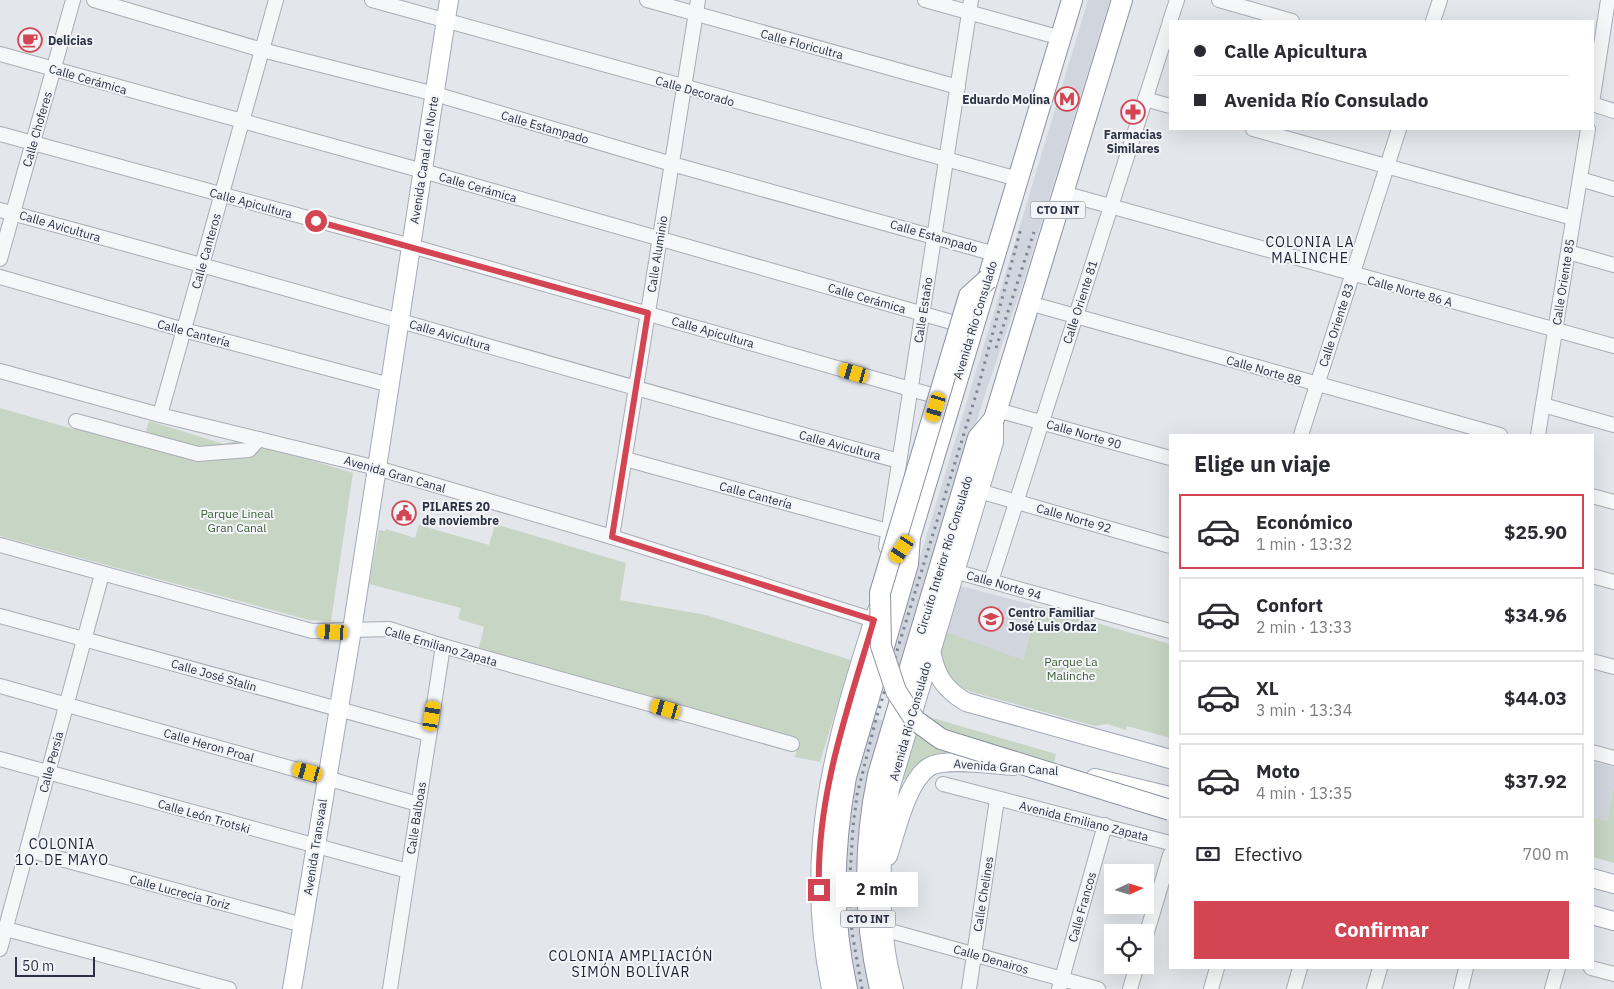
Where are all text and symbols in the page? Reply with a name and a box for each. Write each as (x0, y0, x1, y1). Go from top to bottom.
street label: Calle Floricultra (759, 26, 845, 62)
cafe icon: Delicias (17, 27, 43, 53)
place label: Delicias (48, 33, 93, 48)
text: Calle Apicultura (1224, 39, 1367, 63)
street label: Calle Cerámica (47, 61, 129, 97)
street label: Calle Decorado (654, 73, 737, 110)
metro station icon: Eduardo Molina (1054, 86, 1080, 112)
text: Avenida Río Consulado (1224, 88, 1428, 112)
street label: Calle Choferes (19, 89, 55, 168)
place label: Eduardo Molina (962, 92, 1050, 107)
street label: Avenida Canal del Norte (406, 95, 442, 225)
pharmacy icon: Farmacias Similares (1120, 99, 1146, 125)
street label: Calle Estampado (499, 107, 591, 147)
place label: Farmacias Similares (1104, 127, 1162, 156)
street label: Calle Cerámica (437, 169, 519, 205)
street label: Calle Apicultura (208, 185, 295, 221)
road number: CTO INT (1030, 202, 1086, 218)
street label: Calle Avicultura (18, 207, 103, 245)
route start (305, 210, 327, 232)
street label: Calle Canteros (188, 211, 224, 291)
street label: Calle Aluminio (644, 214, 671, 293)
street label: Calle Estampado (888, 216, 980, 256)
district label: COLONIA LA MALINCHE (1266, 233, 1354, 267)
street label: Calle Oriente 85 (1549, 238, 1577, 326)
street label: Calle Oriente 81 (1059, 258, 1101, 346)
street label: Avenida Río Consulado (950, 259, 1000, 381)
street label: Calle Norte 86 A (1366, 272, 1455, 310)
street label: Calle Estaño (910, 276, 936, 344)
street label: Calle Cerámica (826, 280, 908, 316)
street label: Calle Oriente 83 (1315, 281, 1357, 369)
street label: Calle Apicultura (670, 313, 757, 351)
street label: Calle Cantería (156, 316, 233, 350)
street label: Calle Avicultura (408, 316, 493, 354)
street label: Calle Norte 88 (1225, 352, 1303, 388)
car (837, 362, 870, 384)
car (924, 390, 947, 424)
street label: Calle Norte 90 (1045, 416, 1123, 452)
street label: Calle Avicultura (798, 427, 883, 463)
text: Elige un viaje (1194, 449, 1331, 478)
street label: Avenida Gran Canal (342, 452, 448, 496)
street label: Circuito Interior Río Consulado (913, 473, 975, 636)
street label: Calle Cantería (718, 478, 795, 512)
place label: PILARES 20 de noviembre (422, 499, 499, 528)
public building icon: PILARES 20 de noviembre (391, 500, 417, 526)
street label: Calle Norte 92 (1035, 500, 1113, 536)
park label: Parque Lineal Gran Canal (200, 506, 274, 535)
icon: car (1196, 509, 1241, 554)
text: Económico (1256, 510, 1353, 534)
text: $25.90 (1504, 520, 1567, 544)
car (887, 532, 916, 566)
text: 1 min · 13:32 (1256, 534, 1352, 554)
street label: Calle Norte 94 (965, 567, 1043, 603)
icon: car (1196, 592, 1241, 637)
text: Confort (1256, 593, 1323, 617)
text: $34.96 (1504, 603, 1567, 627)
place label: Centro Familiar José Luis Ordaz (1008, 605, 1097, 634)
school or university icon: Centro Familiar José Luis Ordaz (978, 606, 1004, 632)
text: 2 min · 13:33 (1256, 617, 1352, 637)
street label: Calle Emiliano Zapata (383, 623, 500, 669)
car (317, 624, 348, 640)
park label: Parque La Malinche (1044, 654, 1098, 683)
street label: Calle José Stalin (169, 656, 259, 694)
street label: Avenida Río Consulado (886, 660, 934, 782)
icon: car (1196, 675, 1241, 720)
text: XL (1256, 676, 1279, 700)
text: $44.03 (1504, 686, 1567, 710)
car (649, 698, 682, 720)
car (422, 700, 441, 732)
text: 3 min · 13:34 (1256, 700, 1352, 720)
street label: Calle Heron Proal (162, 725, 256, 765)
street label: Calle Persia (36, 729, 67, 794)
street label: Avenida Gran Canal (953, 756, 1059, 778)
icon: car (1196, 758, 1241, 803)
text: Moto (1256, 759, 1300, 783)
car (291, 761, 324, 783)
text: $37.92 (1504, 769, 1567, 793)
street label: Calle Balboas (403, 781, 429, 855)
text: 4 min · 13:35 (1256, 783, 1352, 803)
street label: Calle León Trotski (156, 796, 252, 836)
street label: Avenida Transvaal (300, 798, 330, 896)
street label: Avenida Emiliano Zapata (1018, 798, 1151, 844)
district label: COLONIA 1O. DE MAYO (15, 835, 109, 869)
icon: cash (1194, 840, 1222, 868)
text: Efectivo (1234, 842, 1302, 866)
text: 700 m (1522, 844, 1569, 864)
street label: Calle Chelines (970, 855, 996, 933)
north arrow (1104, 864, 1154, 914)
map controls (1104, 864, 1154, 974)
street label: Calle Francos (1065, 870, 1099, 944)
street label: Calle Lucrecia Toriz (128, 871, 232, 913)
callout: 2 min (836, 872, 919, 908)
route end (808, 879, 830, 901)
text: 2 min (856, 879, 898, 899)
button: Confirmar (1194, 901, 1569, 959)
road number: CTO INT (840, 911, 896, 928)
button: locate (1104, 924, 1154, 974)
street label: Calle Denairos (952, 941, 1030, 977)
district label: COLONIA AMPLIACIÓN SIMÓN BOLÍVAR (548, 946, 714, 981)
scale bar (15, 954, 95, 977)
text: 50 m (22, 957, 54, 975)

